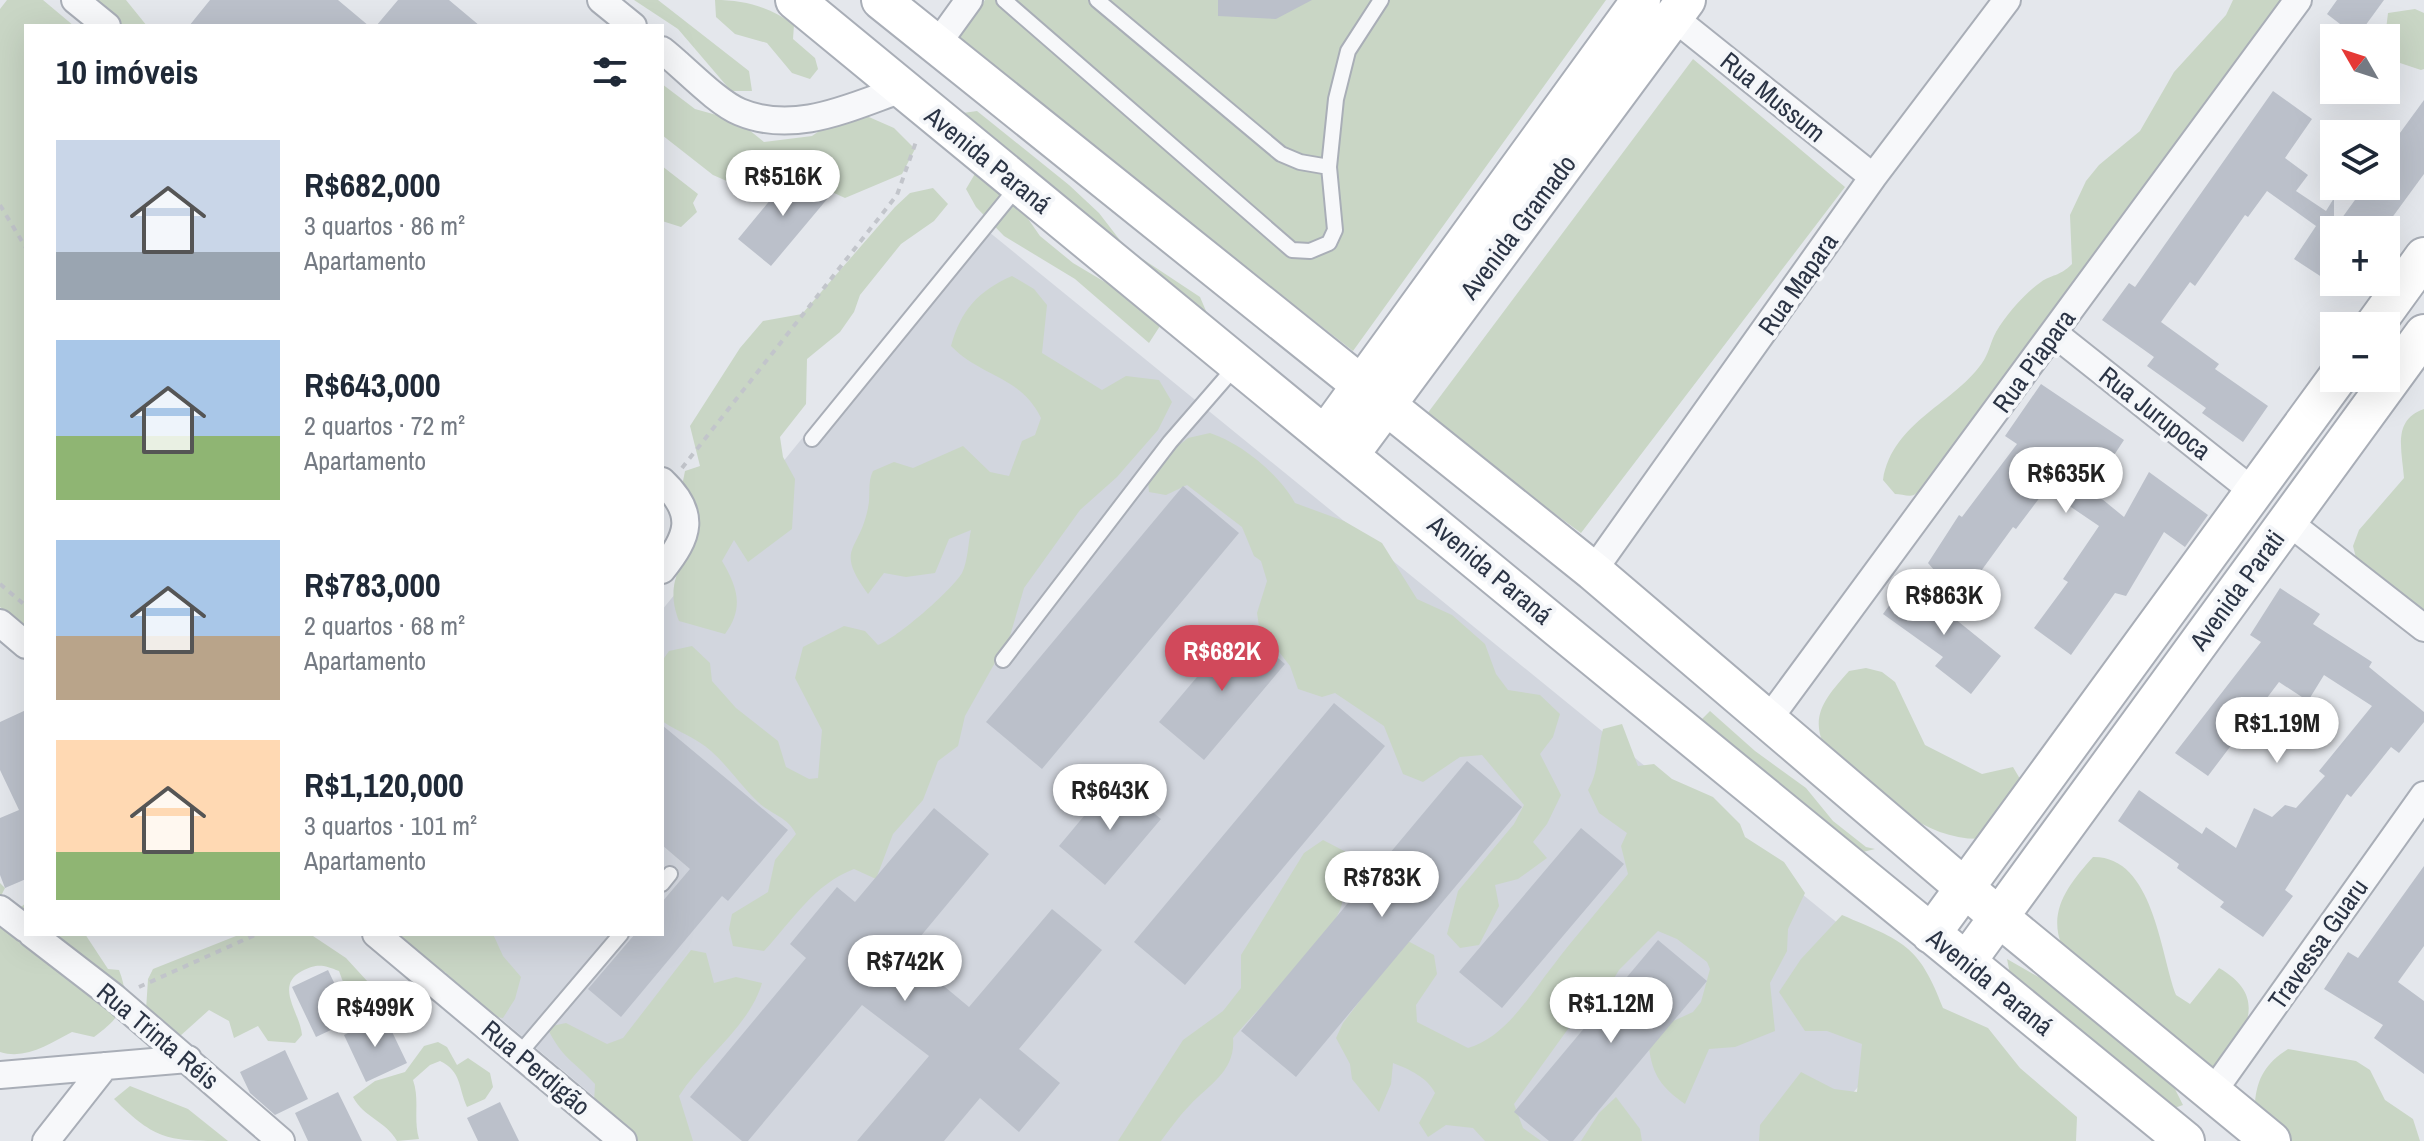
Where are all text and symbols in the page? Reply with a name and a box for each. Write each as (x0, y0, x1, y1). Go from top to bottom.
north arrow (2320, 24, 2400, 104)
map controls (2320, 24, 2400, 392)
street label: Rua Mussum (1713, 43, 1833, 150)
text: 10 imóveis (56, 49, 199, 95)
icon: filters (588, 50, 632, 94)
street label: Avenida Paraná (917, 97, 1059, 221)
button: layers (2320, 120, 2400, 200)
street label: Avenida Gramado (1451, 147, 1584, 307)
pin: R$516K (718, 150, 848, 218)
text: R$516K (744, 158, 822, 193)
text: R$682,000 (304, 162, 440, 208)
icon: home (120, 172, 216, 268)
text: 3 quartos · 86 m² (304, 208, 465, 243)
button: + (2320, 216, 2400, 296)
street label: Rua Mapara (1750, 226, 1846, 342)
text: Apartamento (304, 243, 426, 278)
street label: Rua Piapara (1984, 302, 2083, 419)
button: − (2320, 312, 2400, 392)
street label: Rua Jurupoca (2092, 358, 2218, 467)
text: R$643,000 (304, 362, 440, 408)
icon: home (120, 372, 216, 468)
text: 2 quartos · 72 m² (304, 408, 465, 443)
text: Apartamento (304, 443, 426, 478)
pin: R$635K (2001, 447, 2131, 515)
text: R$635K (2027, 455, 2105, 490)
street label: Avenida Paraná (1420, 507, 1560, 632)
street label: Avenida Parati (2181, 523, 2292, 658)
text: R$783,000 (304, 562, 440, 608)
pin: R$863K (1879, 569, 2009, 637)
icon: home (120, 572, 216, 668)
text: R$863K (1905, 577, 1983, 612)
text: 2 quartos · 68 m² (304, 608, 465, 643)
pin: R$682K (1157, 625, 1287, 693)
text: R$682K (1183, 633, 1261, 668)
text: Apartamento (304, 643, 426, 678)
pin: R$1.19M (2203, 697, 2351, 765)
text: R$1.19M (2234, 705, 2320, 740)
text: R$1,120,000 (304, 762, 464, 808)
pin: R$643K (1045, 764, 1175, 832)
icon: home (120, 772, 216, 868)
text: R$643K (1071, 772, 1149, 807)
text: 3 quartos · 101 m² (304, 808, 477, 843)
text: Apartamento (304, 843, 426, 878)
pin: R$783K (1317, 851, 1447, 919)
text: R$783K (1343, 859, 1421, 894)
street label: Travessa Guaru (2260, 871, 2376, 1016)
street label: Avenida Paraná (1919, 919, 2061, 1043)
pin: R$742K (840, 935, 970, 1003)
text: R$742K (866, 943, 944, 978)
street label: Rua Trinta Réis (90, 974, 227, 1097)
pin: R$1.12M (1537, 977, 1685, 1045)
pin: R$499K (310, 981, 440, 1049)
text: R$1.12M (1568, 985, 1654, 1020)
text: R$499K (336, 989, 414, 1024)
street label: Rua Perdigão (475, 1012, 598, 1123)

